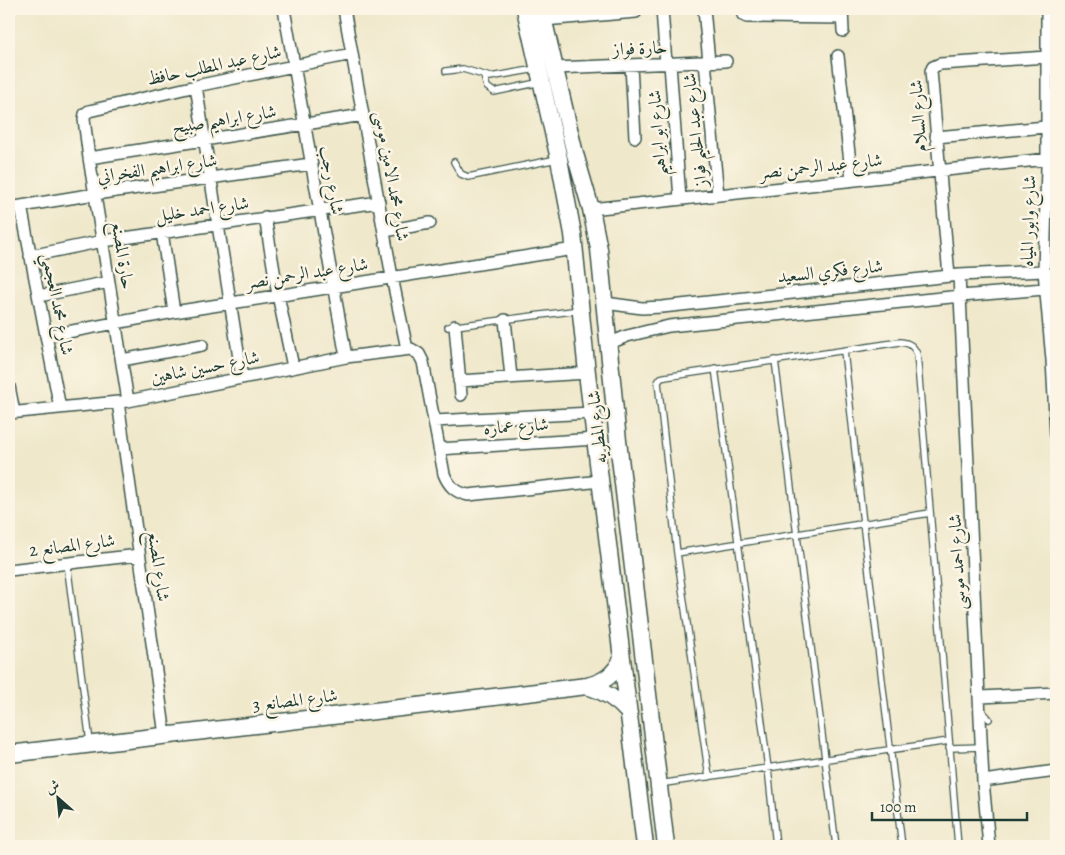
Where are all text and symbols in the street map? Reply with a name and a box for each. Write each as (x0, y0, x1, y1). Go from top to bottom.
street label: حارة فواز (610, 35, 668, 61)
street label: شارع عبد المطلب حافظ (145, 39, 284, 94)
street label: شارع عبد الحليم فواز (677, 71, 719, 190)
street label: شارع السلام (903, 79, 936, 153)
street label: شارع ابو ابراهيم (642, 89, 678, 177)
street label: شارع ابراهيم صبيح (170, 99, 279, 145)
street label: شارع محمد الامين موسى (366, 109, 415, 244)
street label: شارع رجب (311, 144, 350, 217)
street label: شارع ابراهيم الفخراني (95, 148, 219, 194)
street label: شارع عبد الرحمن نصر (756, 148, 884, 188)
street label: شارع وابور المياه (1014, 175, 1045, 267)
street label: شارع احمد خليل (154, 191, 251, 230)
street label: حارة المصنع (102, 219, 140, 292)
street label: شارع محمد العجمي (31, 251, 80, 358)
street label: شارع عبد الرحمن نصر (242, 252, 370, 298)
street label: شارع فكري السعيد (776, 254, 884, 291)
street label: شارع حسين شاهين (149, 345, 262, 392)
street label: شارع المطريه (581, 389, 616, 465)
street label: شارع عماره (483, 412, 550, 443)
street label: شارع احمد موسى (942, 513, 975, 611)
street label: شارع المصانع 2 (28, 528, 117, 566)
street label: شارع المصنع (138, 529, 176, 604)
street label: شارع المصانع 3 (251, 683, 339, 721)
north arrow (32, 772, 82, 822)
text: ش (42, 775, 63, 798)
scale bar (872, 790, 1028, 822)
text: 100 m (880, 797, 917, 817)

